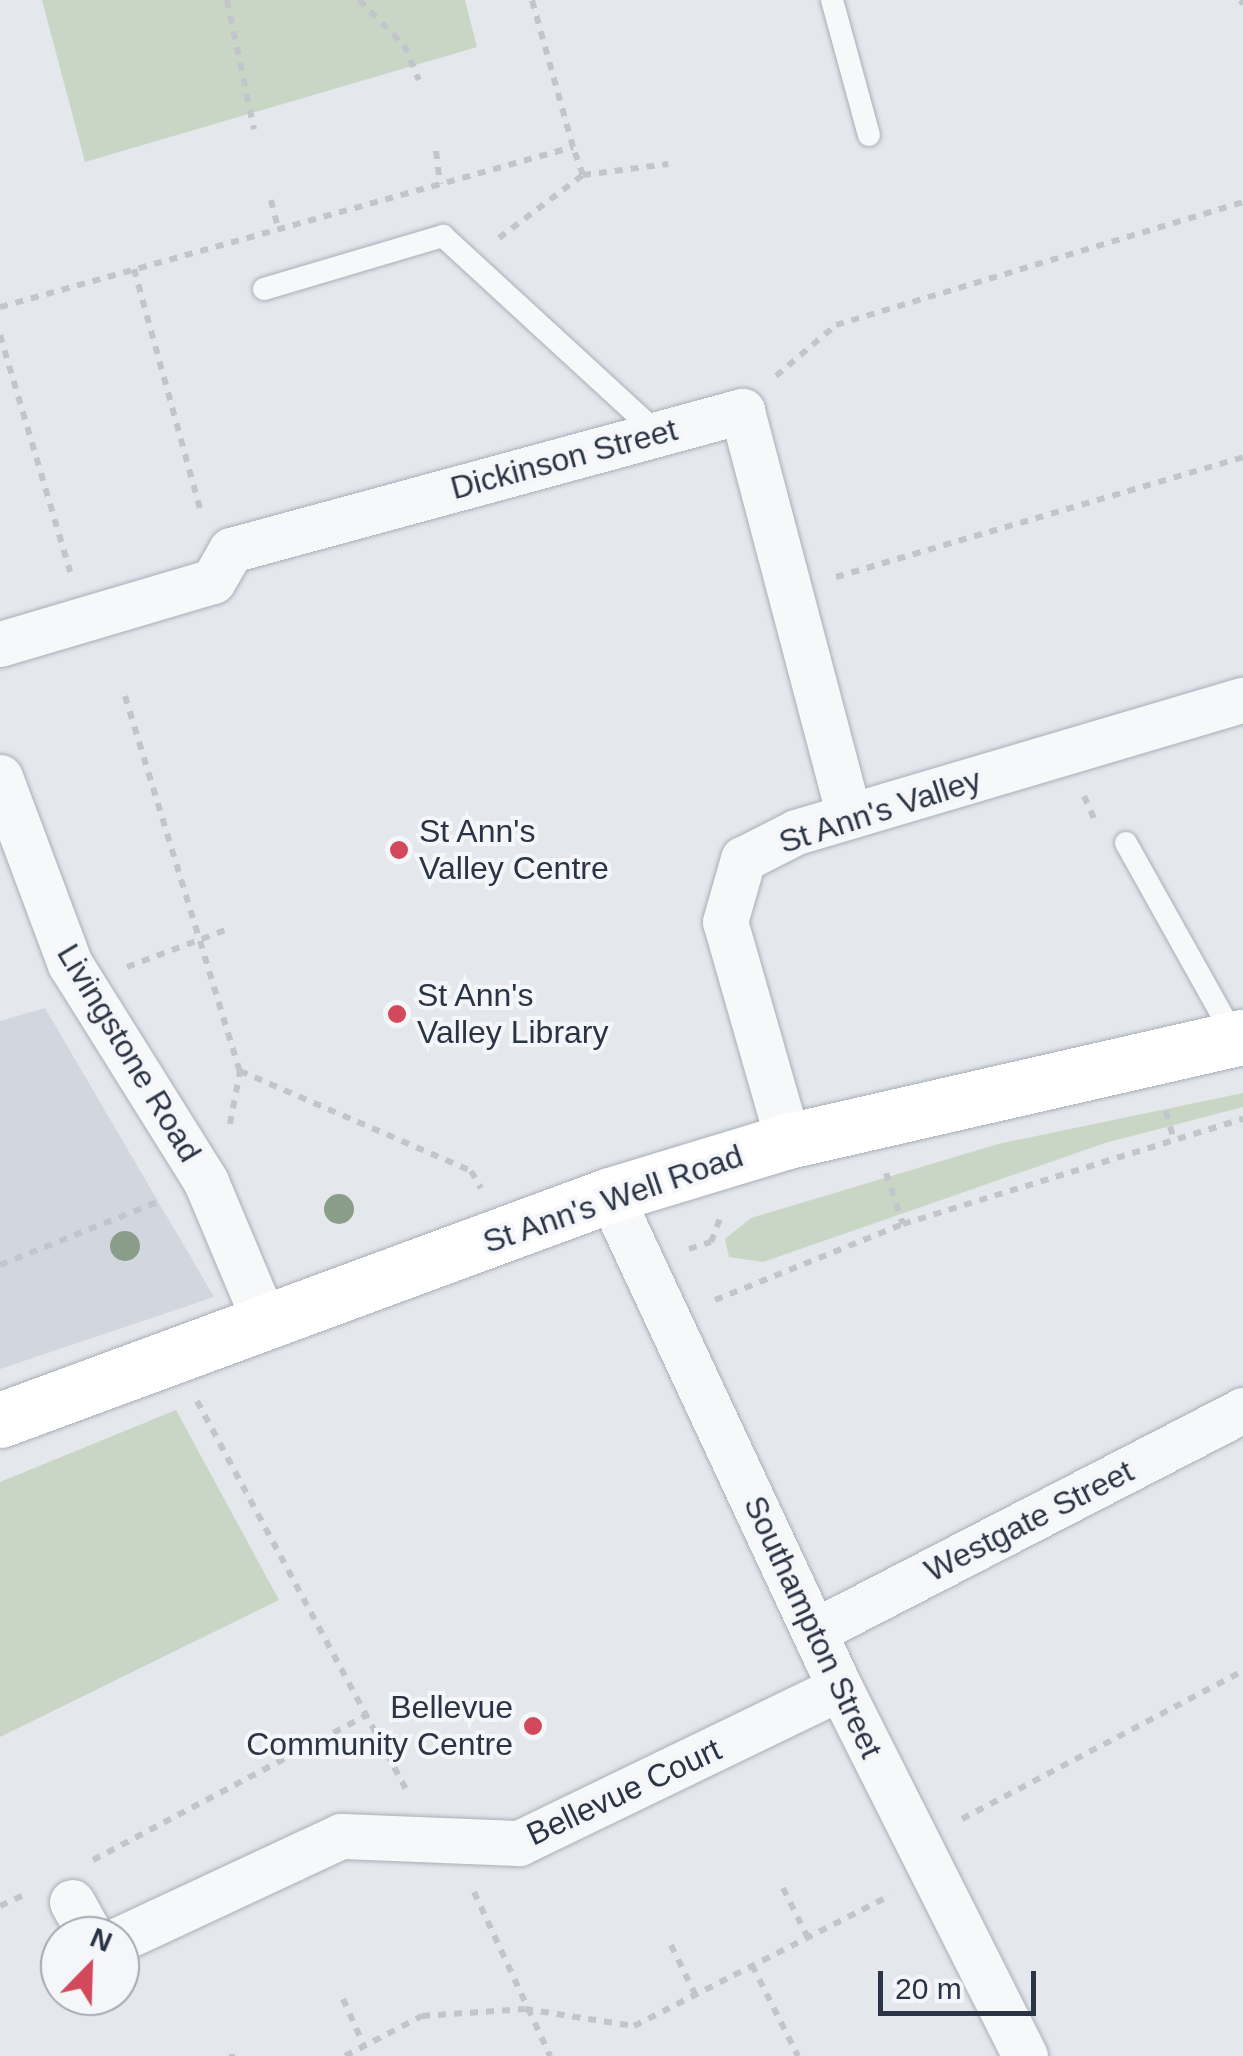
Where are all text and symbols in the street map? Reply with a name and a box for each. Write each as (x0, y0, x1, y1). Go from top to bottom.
street label: Dickinson Street (447, 410, 681, 508)
street label: St Ann's Valley (773, 760, 987, 862)
place label: St Ann's Valley Centre (419, 813, 609, 888)
marker: St Ann's Valley Centre (388, 839, 410, 861)
street label: Livingstone Road (49, 937, 209, 1169)
place label: St Ann's Valley Library (417, 977, 608, 1052)
marker: St Ann's Valley Library (386, 1003, 408, 1025)
street label: St Ann's Well Road (477, 1136, 749, 1262)
street label: Westgate Street (918, 1452, 1140, 1590)
street label: Southampton Street (735, 1490, 891, 1764)
place label: Bellevue Community Centre (246, 1689, 513, 1764)
marker: Bellevue Community Centre (522, 1715, 544, 1737)
street label: Bellevue Court (521, 1730, 727, 1854)
north arrow (40, 1916, 140, 2016)
text: N (86, 1922, 116, 1958)
scale bar (883, 1951, 1040, 2013)
text: 20 m (895, 1972, 962, 2005)

